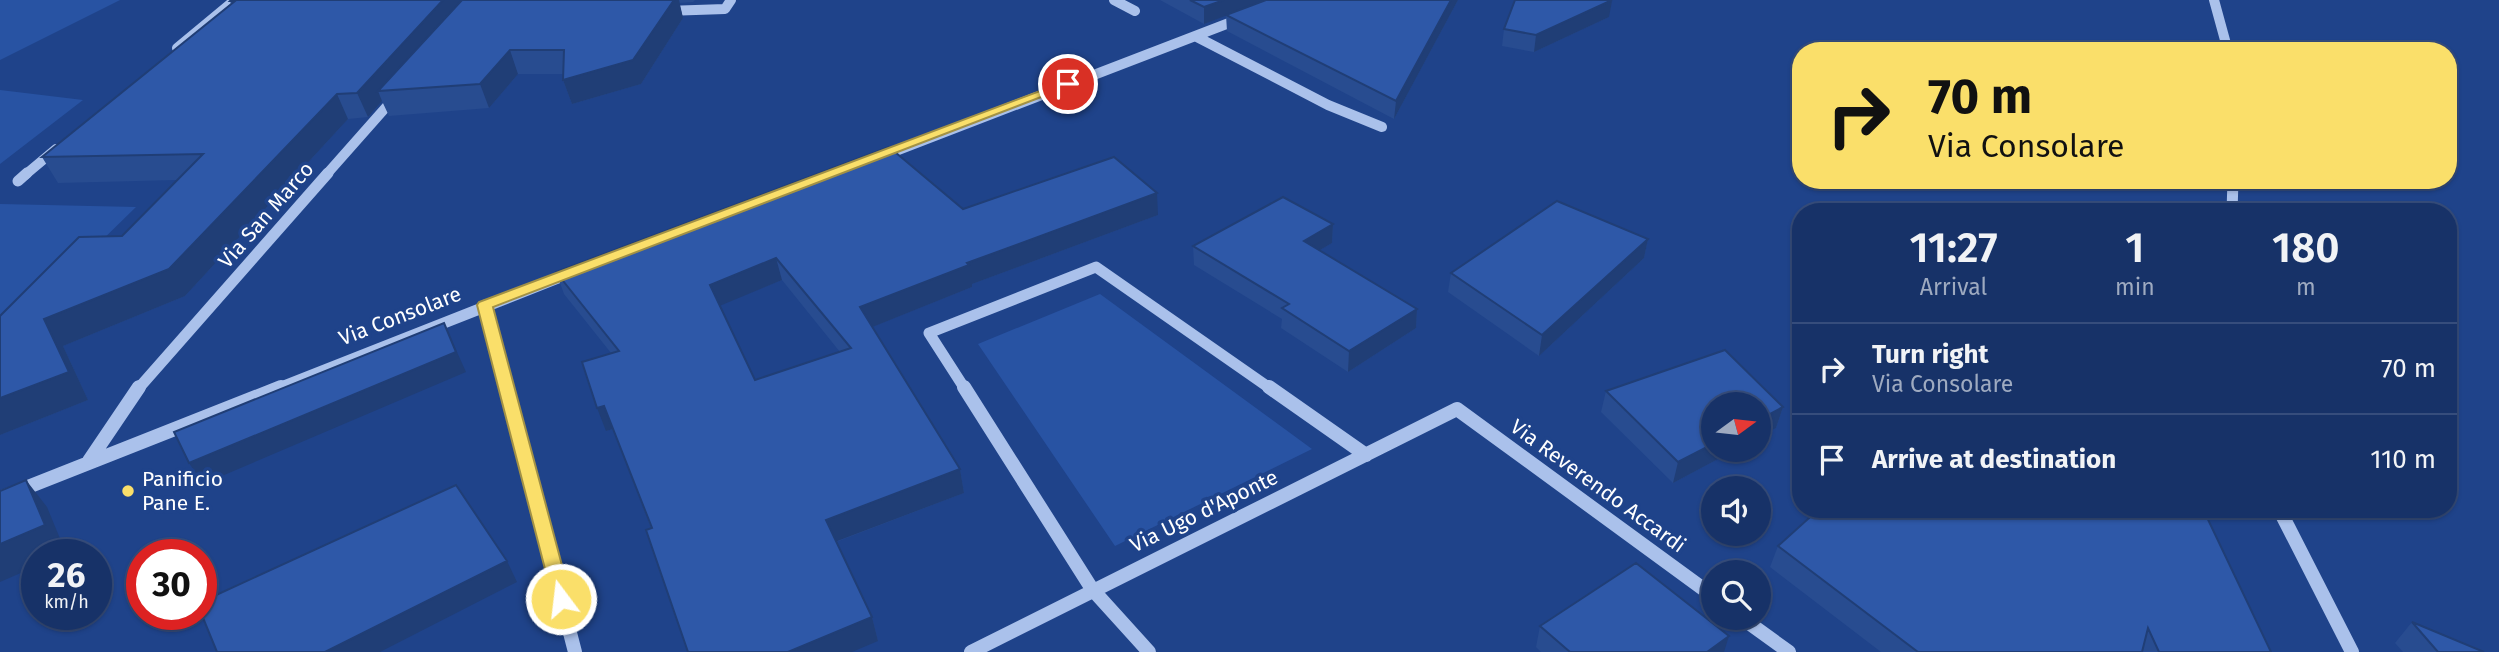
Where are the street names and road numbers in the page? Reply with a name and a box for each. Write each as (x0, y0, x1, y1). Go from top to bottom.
street label: Via San Marco (213, 156, 319, 274)
street label: Via Consolare (335, 281, 465, 351)
street label: Via Reverendo Accardi (1505, 414, 1691, 558)
street label: Via Ugo d'Aponte (1126, 464, 1282, 558)

